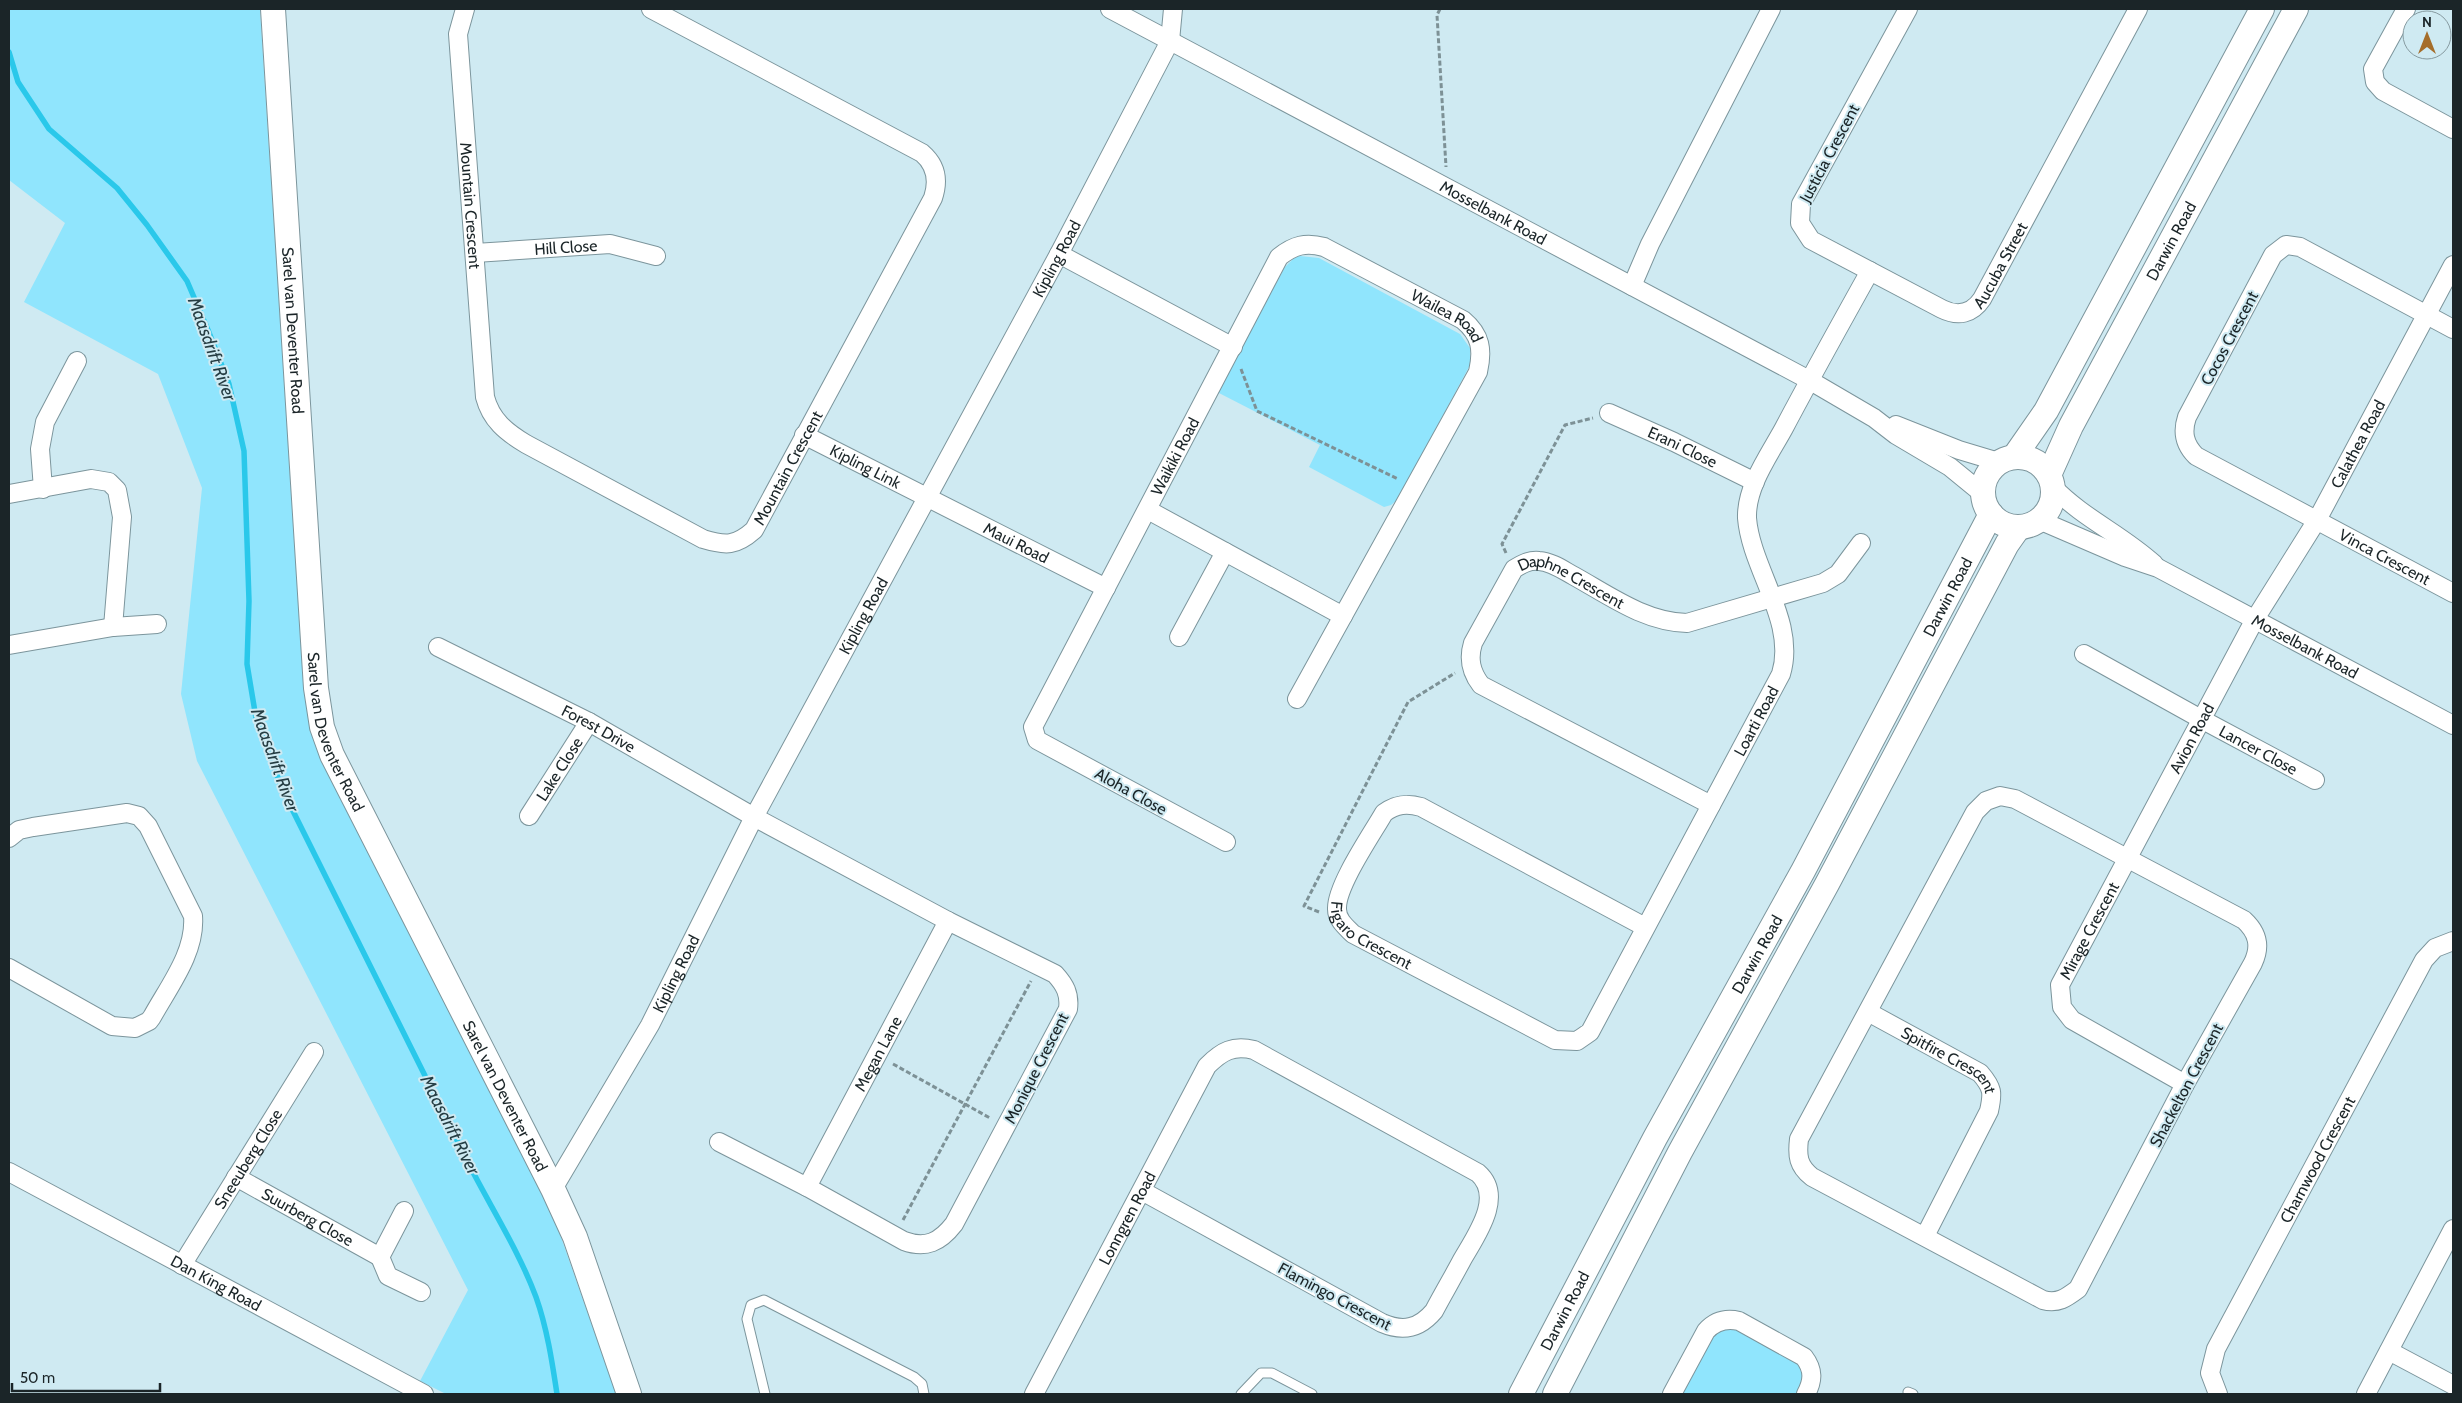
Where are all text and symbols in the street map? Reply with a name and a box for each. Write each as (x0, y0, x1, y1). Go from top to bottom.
north arrow (2402, 10, 2452, 60)
text: N (2422, 13, 2432, 31)
street label: Justicia Crescent (1795, 100, 1864, 207)
street label: Mountain Crescent (456, 142, 484, 270)
street label: Mosselbank Road (1437, 177, 1550, 249)
street label: Darwin Road (2142, 199, 2200, 284)
street label: Kipling Road (1028, 217, 1085, 301)
street label: Aucuba Street (1969, 219, 2032, 313)
street label: Hill Close (534, 236, 598, 259)
street label: Sarel van Deventer Road (278, 246, 308, 414)
street label: Wailea Road (1408, 286, 1487, 345)
street label: Cocos Crescent (2197, 288, 2262, 388)
water label: Maasdrift River (183, 293, 241, 405)
street label: Calathea Road (2327, 397, 2389, 492)
street label: Mountain Crescent (750, 407, 827, 528)
street label: Waikiki Road (1147, 414, 1203, 499)
street label: Erani Close (1645, 423, 1720, 472)
street label: Kipling Link (827, 441, 905, 493)
street label: Maui Road (980, 519, 1052, 567)
street label: Vinca Crescent (2336, 525, 2434, 589)
street label: Daphne Crescent (1515, 552, 1628, 613)
street label: Darwin Road (1919, 554, 1976, 640)
street label: Kipling Road (835, 574, 892, 658)
street label: Mosselbank Road (2248, 611, 2361, 683)
street label: Sarel van Deventer Road (304, 652, 368, 815)
street label: Loarti Road (1730, 683, 1783, 759)
street label: Avion Road (2166, 700, 2218, 777)
street label: Forest Drive (558, 701, 639, 757)
water label: Maasdrift River (246, 704, 304, 816)
street label: Lancer Close (2216, 722, 2301, 779)
street label: Lake Close (532, 734, 587, 804)
street label: Aloha Close (1091, 764, 1170, 819)
street label: Mirage Crescent (2056, 878, 2123, 983)
street label: Figaro Crescent (1327, 900, 1416, 973)
street label: Darwin Road (1728, 912, 1787, 997)
street label: Kipling Road (649, 932, 703, 1016)
street label: Monique Crescent (1000, 1009, 1073, 1127)
street label: Megan Lane (851, 1013, 906, 1095)
street label: Sarel van Deventer Road (459, 1017, 551, 1175)
street label: Shackelton Crescent (2146, 1020, 2227, 1150)
street label: Spitfire Crescent (1898, 1023, 2000, 1096)
water label: Maasdrift River (415, 1071, 485, 1180)
street label: Charnwood Crescent (2276, 1093, 2360, 1226)
street label: Sneeuberg Close (210, 1106, 286, 1212)
street label: Lonngren Road (1095, 1168, 1160, 1268)
street label: Suurberg Close (258, 1184, 357, 1250)
street label: Dan King Road (167, 1251, 265, 1315)
street label: Flamingo Crescent (1275, 1259, 1395, 1335)
street label: Darwin Road (1537, 1268, 1594, 1354)
scale bar (12, 1360, 160, 1392)
text: 50 m (20, 1369, 55, 1387)

